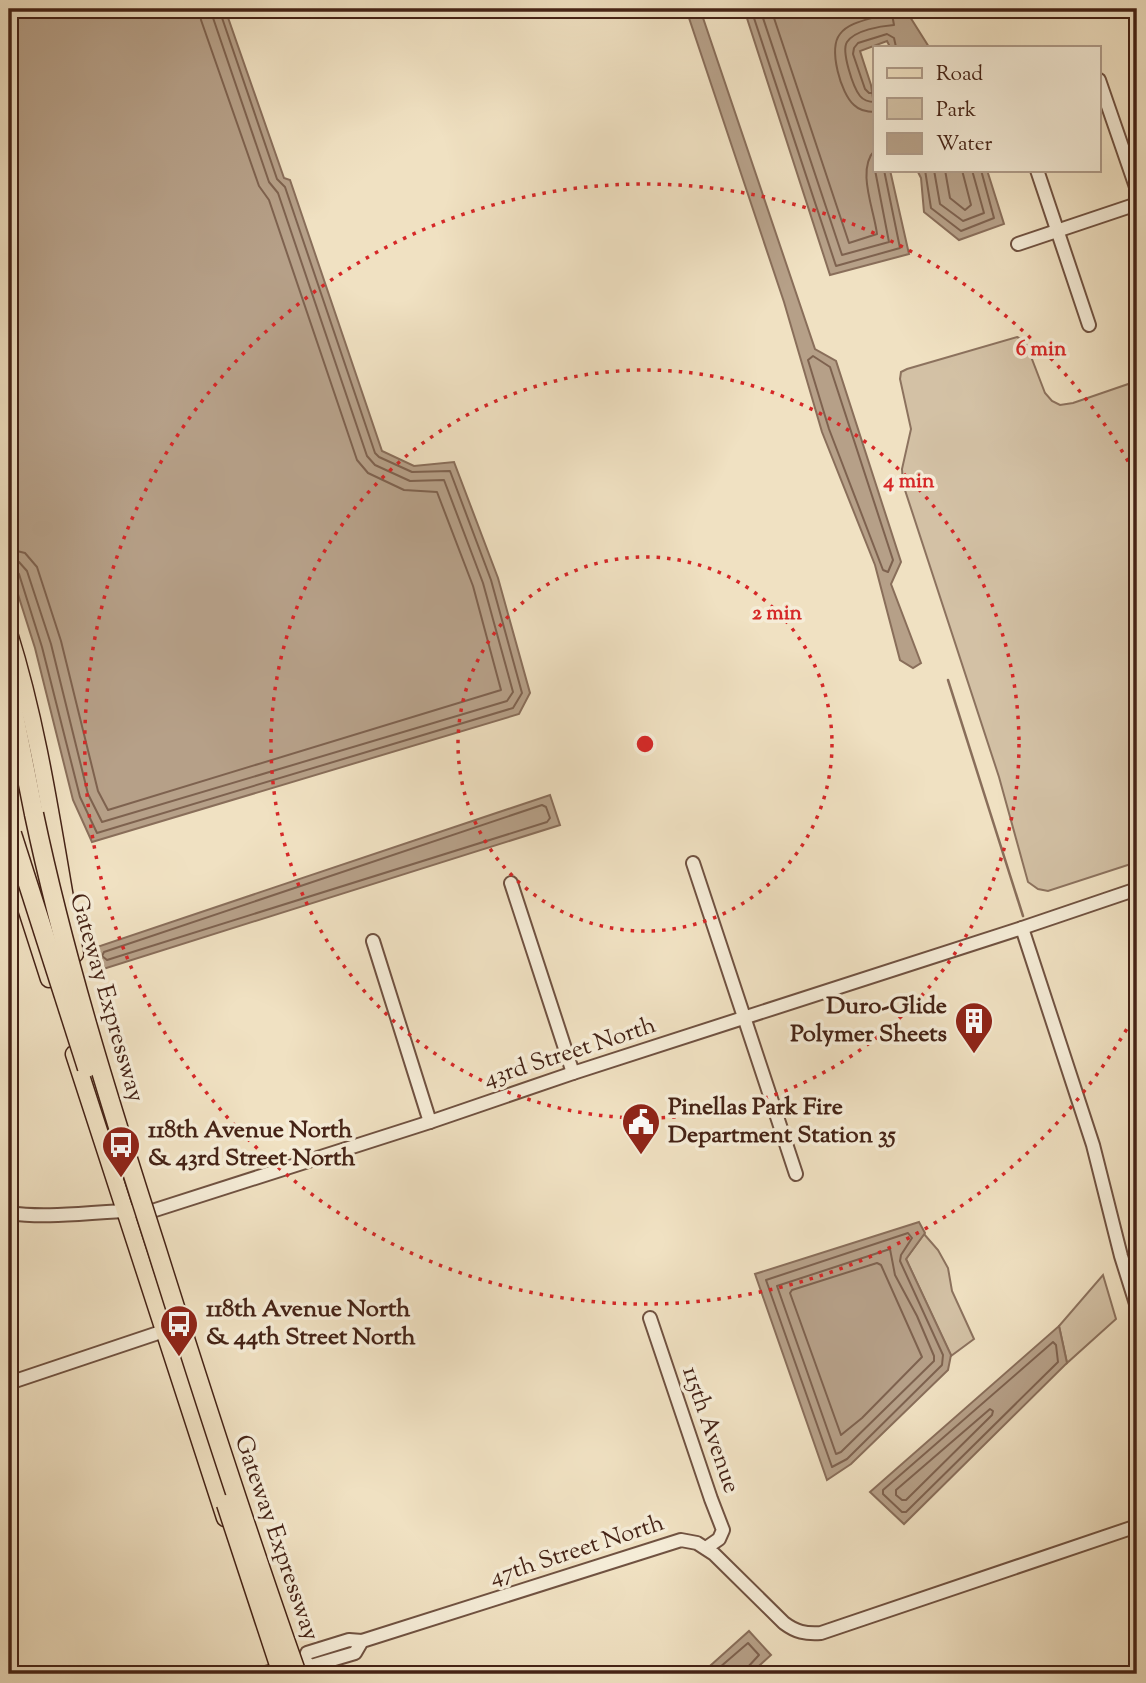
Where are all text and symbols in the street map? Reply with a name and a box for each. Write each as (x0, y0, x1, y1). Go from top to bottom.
legend (873, 46, 1100, 172)
text: Road (936, 60, 983, 90)
text: Park (936, 96, 977, 126)
text: Water (936, 130, 993, 160)
text: 6 min (1016, 335, 1067, 365)
text: 4 min (883, 467, 935, 497)
text: 2 min (752, 599, 803, 629)
centre of rings (633, 732, 657, 756)
street label: Gateway Expressway (60, 890, 152, 1106)
place label: Duro-Glide Polymer Sheets (790, 990, 947, 1052)
building icon: Duro-Glide Polymer Sheets (953, 1000, 995, 1055)
street label: 43rd Street North (479, 1009, 661, 1097)
place label: Pinellas Park Fire Department Station 35 (668, 1091, 897, 1153)
public building icon: Pinellas Park Fire Department Station 35 (620, 1101, 662, 1156)
place label: 118th Avenue North & 43rd Street North (148, 1114, 356, 1176)
bus stop icon: 118th Avenue North & 43rd Street North (100, 1124, 142, 1179)
place label: 118th Avenue North & 44th Street North (206, 1293, 416, 1355)
bus stop icon: 118th Avenue North & 44th Street North (158, 1303, 200, 1358)
street label: 115th Avenue (672, 1362, 748, 1498)
street label: Gateway Expressway (225, 1431, 327, 1646)
street label: 47th Street North (485, 1507, 669, 1595)

